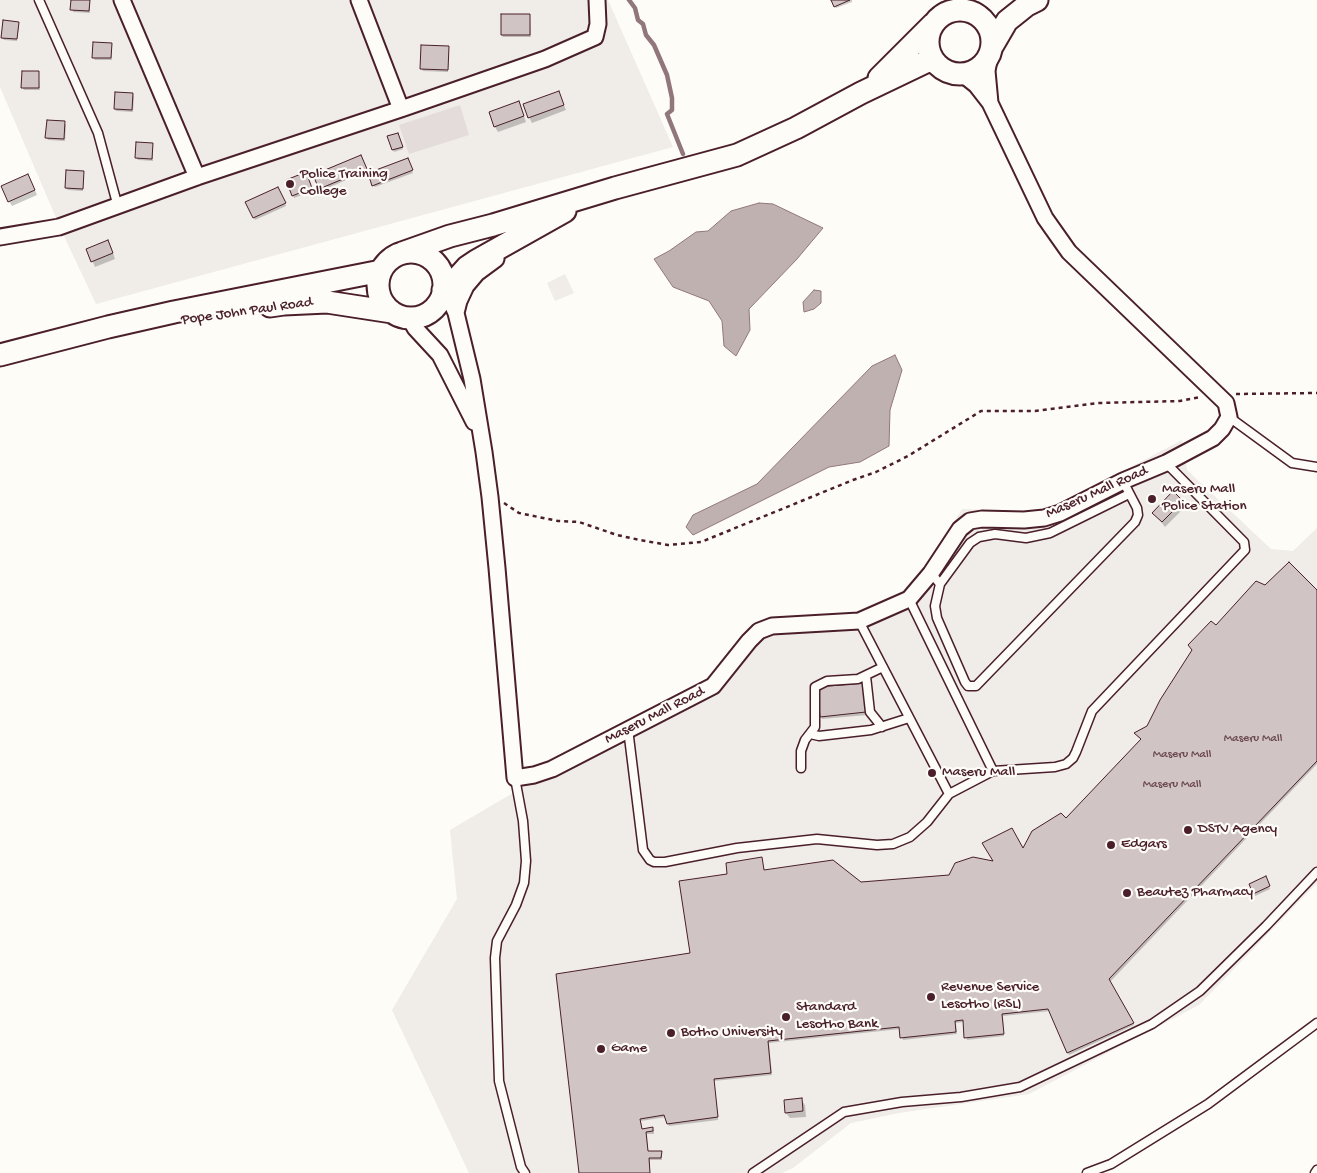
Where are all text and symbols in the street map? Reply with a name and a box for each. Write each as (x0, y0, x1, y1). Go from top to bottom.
place label: Police Training College (300, 166, 388, 201)
marker: Police Training College (284, 178, 296, 190)
street label: Pope John Paul Road (180, 294, 314, 330)
street label: Maseru Mall Road (1043, 462, 1151, 524)
place label: Maseru Mall Police Station (1162, 481, 1247, 516)
marker: Maseru Mall Police Station (1146, 493, 1158, 505)
street label: Maseru Mall Road (602, 683, 708, 749)
house number: Maseru Mall (1224, 732, 1282, 746)
house number: Maseru Mall (1153, 748, 1211, 762)
place label: Maseru Mall (942, 764, 1015, 782)
marker: Maseru Mall (926, 767, 938, 779)
house number: Maseru Mall (1143, 778, 1201, 792)
place label: DSTV Agency (1198, 821, 1277, 839)
marker: DSTV Agency (1182, 824, 1194, 836)
place label: Edgars (1121, 836, 1167, 854)
marker: Edgars (1105, 839, 1117, 851)
place label: Beautez Pharmacy (1137, 884, 1253, 902)
marker: Beautez Pharmacy (1121, 887, 1133, 899)
place label: Revenue Service Lesotho (RSL) (941, 979, 1039, 1014)
marker: Revenue Service Lesotho (RSL) (925, 991, 937, 1003)
place label: Standard Lesotho Bank (796, 999, 878, 1034)
marker: Standard Lesotho Bank (780, 1011, 792, 1023)
place label: Botho University (681, 1024, 783, 1042)
marker: Botho University (665, 1027, 677, 1039)
place label: Game (611, 1040, 647, 1058)
marker: Game (595, 1043, 607, 1055)

